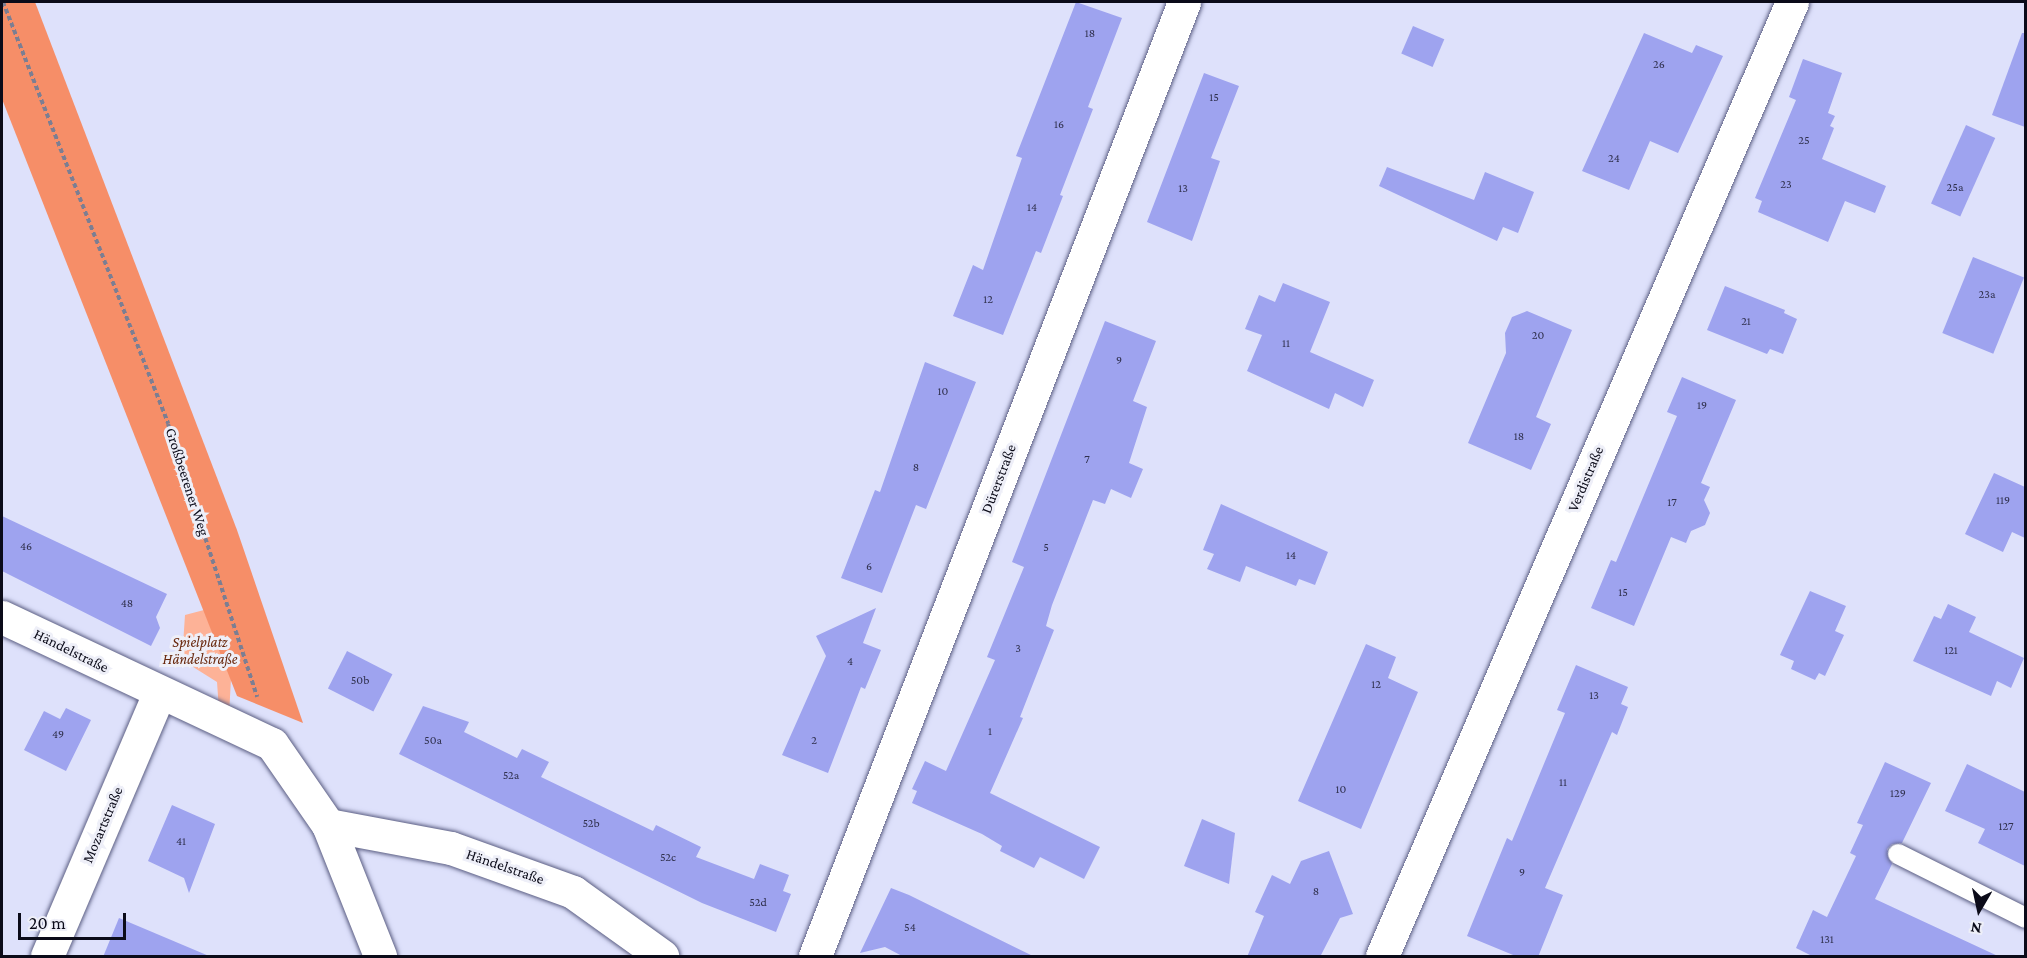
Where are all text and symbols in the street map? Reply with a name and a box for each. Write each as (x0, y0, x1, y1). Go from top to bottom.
house number: 18 (1085, 27, 1095, 41)
house number: 26 (1653, 58, 1665, 72)
house number: 15 (1209, 91, 1219, 105)
house number: 16 (1054, 118, 1064, 132)
house number: 25 (1798, 134, 1810, 148)
house number: 24 (1608, 152, 1620, 166)
house number: 23 (1780, 178, 1792, 192)
house number: 25a (1947, 181, 1963, 195)
house number: 13 (1178, 182, 1188, 196)
house number: 14 (1027, 201, 1037, 215)
house number: 23a (1979, 288, 1995, 302)
house number: 12 (983, 293, 993, 307)
house number: 21 (1741, 315, 1751, 329)
house number: 20 (1532, 329, 1544, 343)
house number: 11 (1282, 337, 1290, 351)
house number: 9 (1116, 354, 1122, 368)
house number: 10 (938, 385, 948, 399)
house number: 19 (1697, 399, 1707, 413)
street label: Großbeerener Weg (161, 426, 213, 538)
house number: 18 (1514, 430, 1524, 444)
street label: Dürerstraße (978, 442, 1020, 516)
street label: Verdistraße (1564, 444, 1608, 514)
house number: 7 (1084, 453, 1090, 467)
house number: 8 (913, 461, 919, 475)
house number: 119 (1996, 494, 2010, 508)
house number: 17 (1667, 496, 1677, 510)
house number: 46 (20, 540, 32, 554)
house number: 5 (1043, 541, 1049, 555)
house number: 14 (1286, 549, 1296, 563)
house number: 6 (866, 560, 872, 574)
house number: 15 (1618, 586, 1628, 600)
house number: 48 (121, 597, 133, 611)
street label: Händelstraße (31, 625, 111, 677)
park label: Spielplatz Händelstraße (163, 633, 237, 668)
house number: 3 (1015, 642, 1021, 656)
house number: 121 (1944, 644, 1958, 658)
house number: 4 (847, 655, 853, 669)
house number: 50b (351, 674, 369, 688)
house number: 12 (1371, 678, 1381, 692)
house number: 13 (1589, 689, 1599, 703)
house number: 1 (988, 725, 992, 739)
house number: 49 (52, 728, 64, 742)
house number: 50a (424, 734, 442, 748)
house number: 2 (811, 734, 817, 748)
house number: 52a (503, 769, 519, 783)
house number: 11 (1559, 776, 1567, 790)
house number: 10 (1336, 783, 1346, 797)
street label: Mozartstraße (79, 784, 127, 866)
house number: 129 (1890, 787, 1906, 801)
house number: 52b (582, 817, 600, 831)
house number: 127 (1998, 820, 2014, 834)
house number: 41 (176, 835, 186, 849)
street label: Händelstraße (464, 845, 546, 889)
house number: 52c (660, 851, 676, 865)
house number: 9 (1519, 866, 1525, 880)
north arrow (1949, 880, 2009, 940)
house number: 8 (1313, 885, 1319, 899)
house number: 52d (749, 896, 767, 910)
scale bar (21, 901, 129, 939)
text: 20 m (29, 913, 66, 933)
text: N (1969, 919, 1983, 938)
house number: 54 (904, 921, 916, 935)
house number: 131 (1820, 933, 1834, 947)

